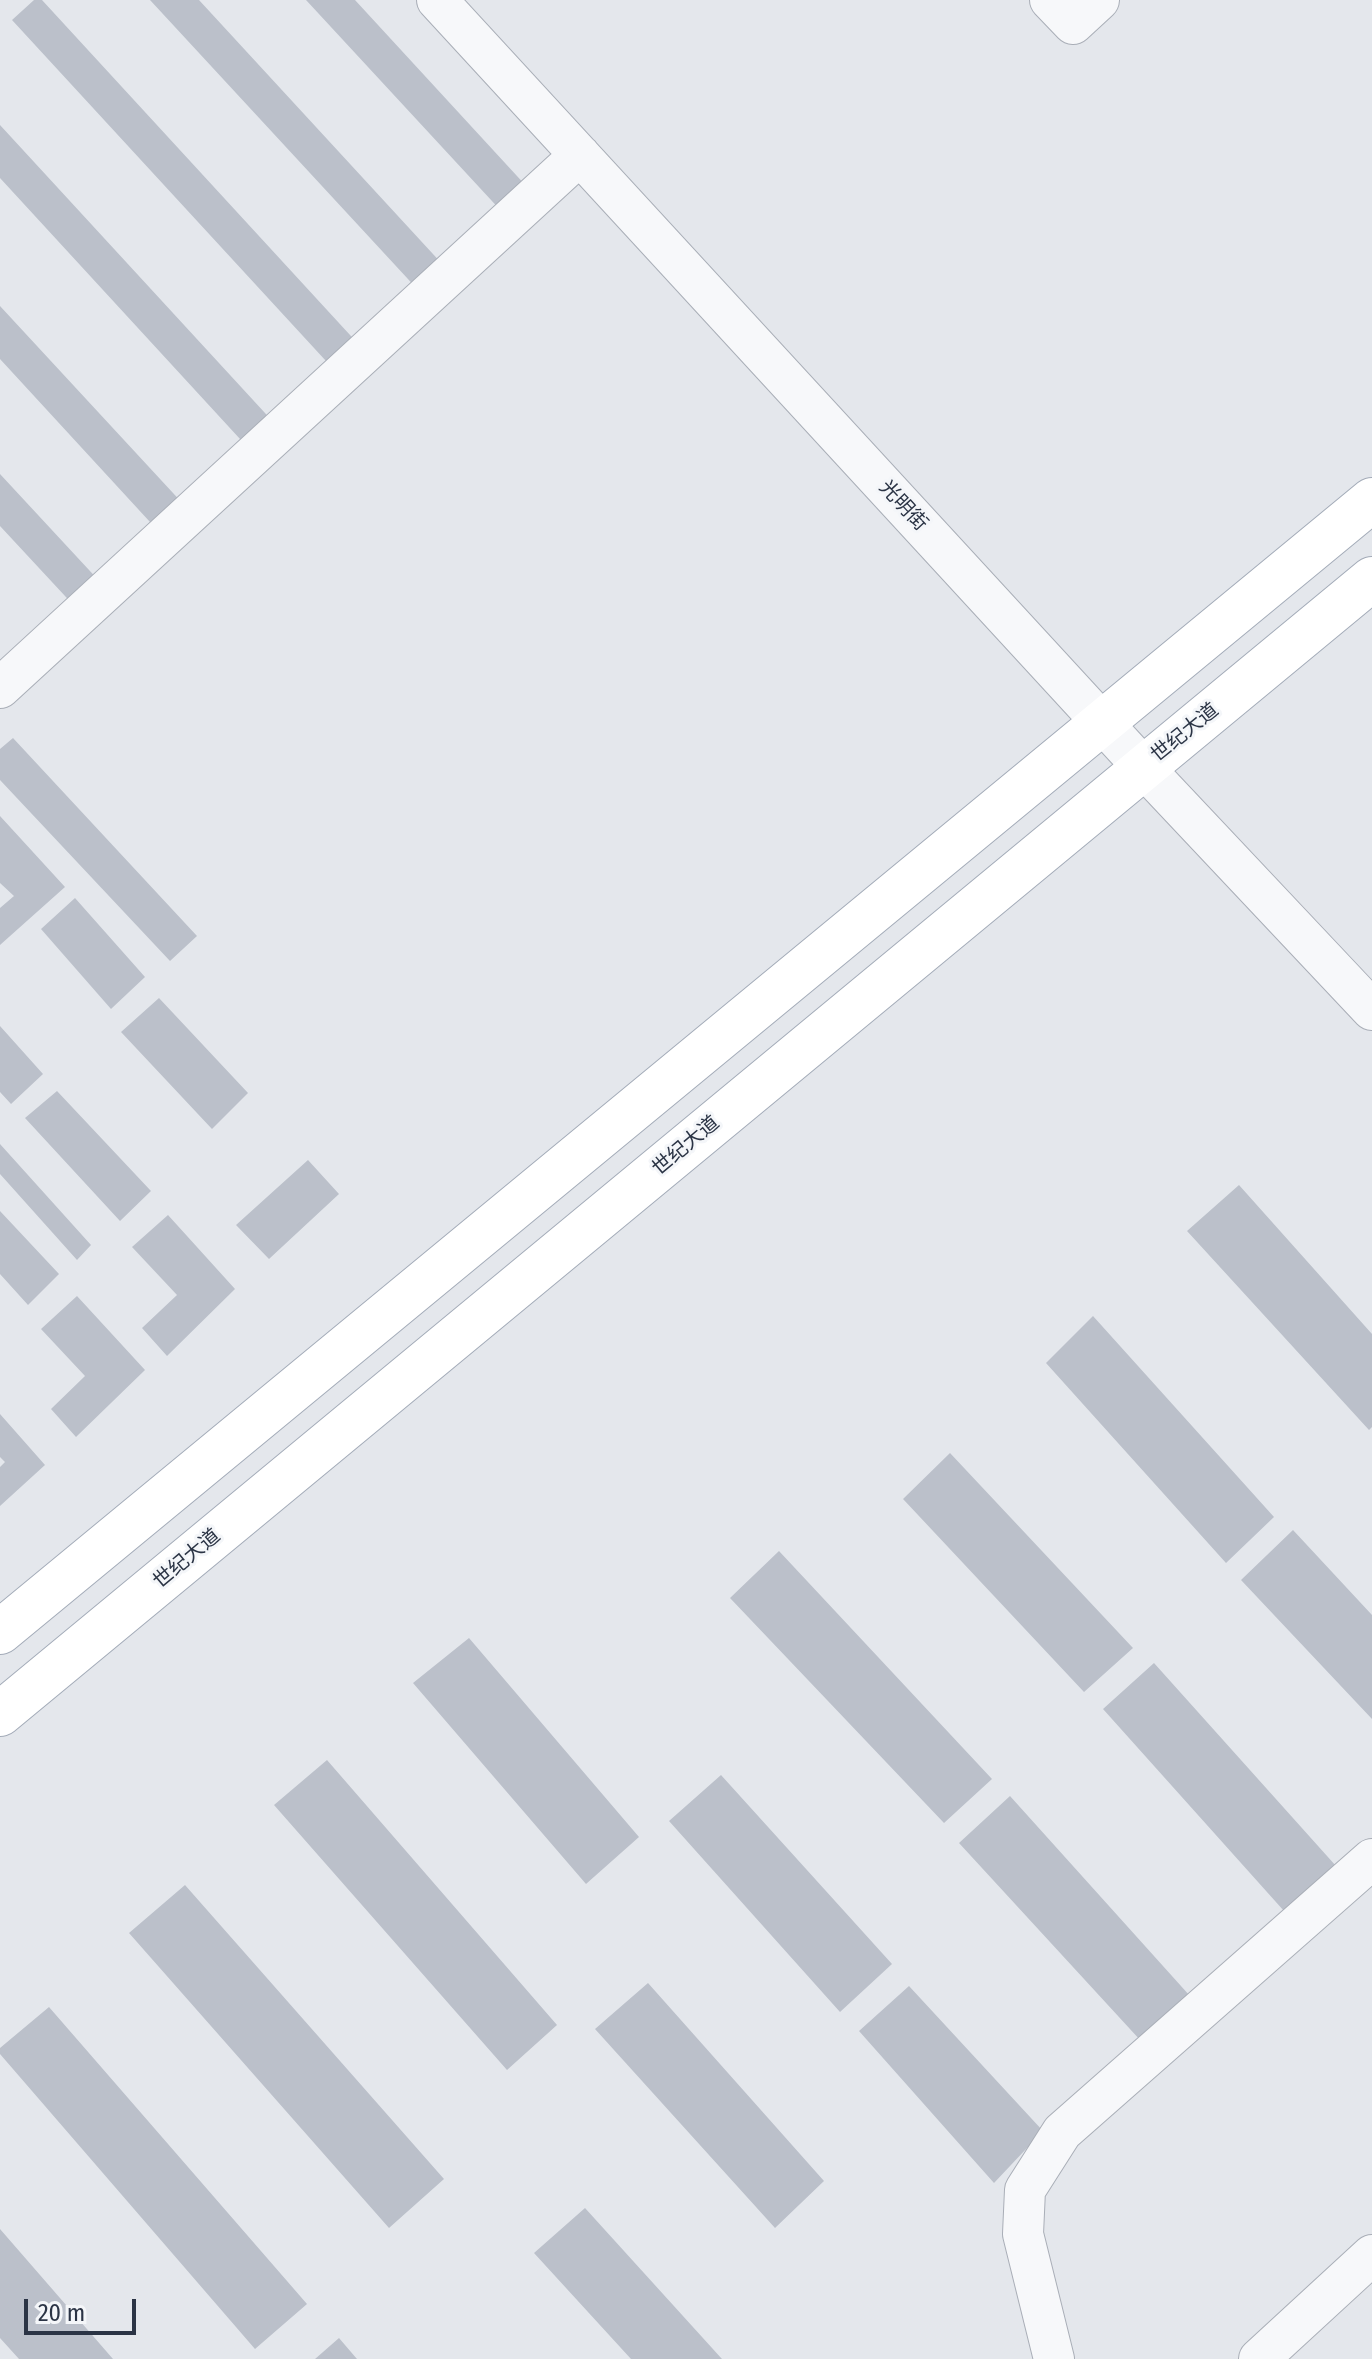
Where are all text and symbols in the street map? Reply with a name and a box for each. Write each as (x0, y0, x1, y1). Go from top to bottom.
street label: 光明街 (874, 476, 932, 536)
street label: 世纪大道 (1146, 699, 1224, 767)
street label: 世纪大道 (648, 1111, 724, 1181)
street label: 世纪大道 (149, 1524, 225, 1594)
scale bar (28, 2283, 140, 2333)
text: 20 m (38, 2299, 85, 2327)

